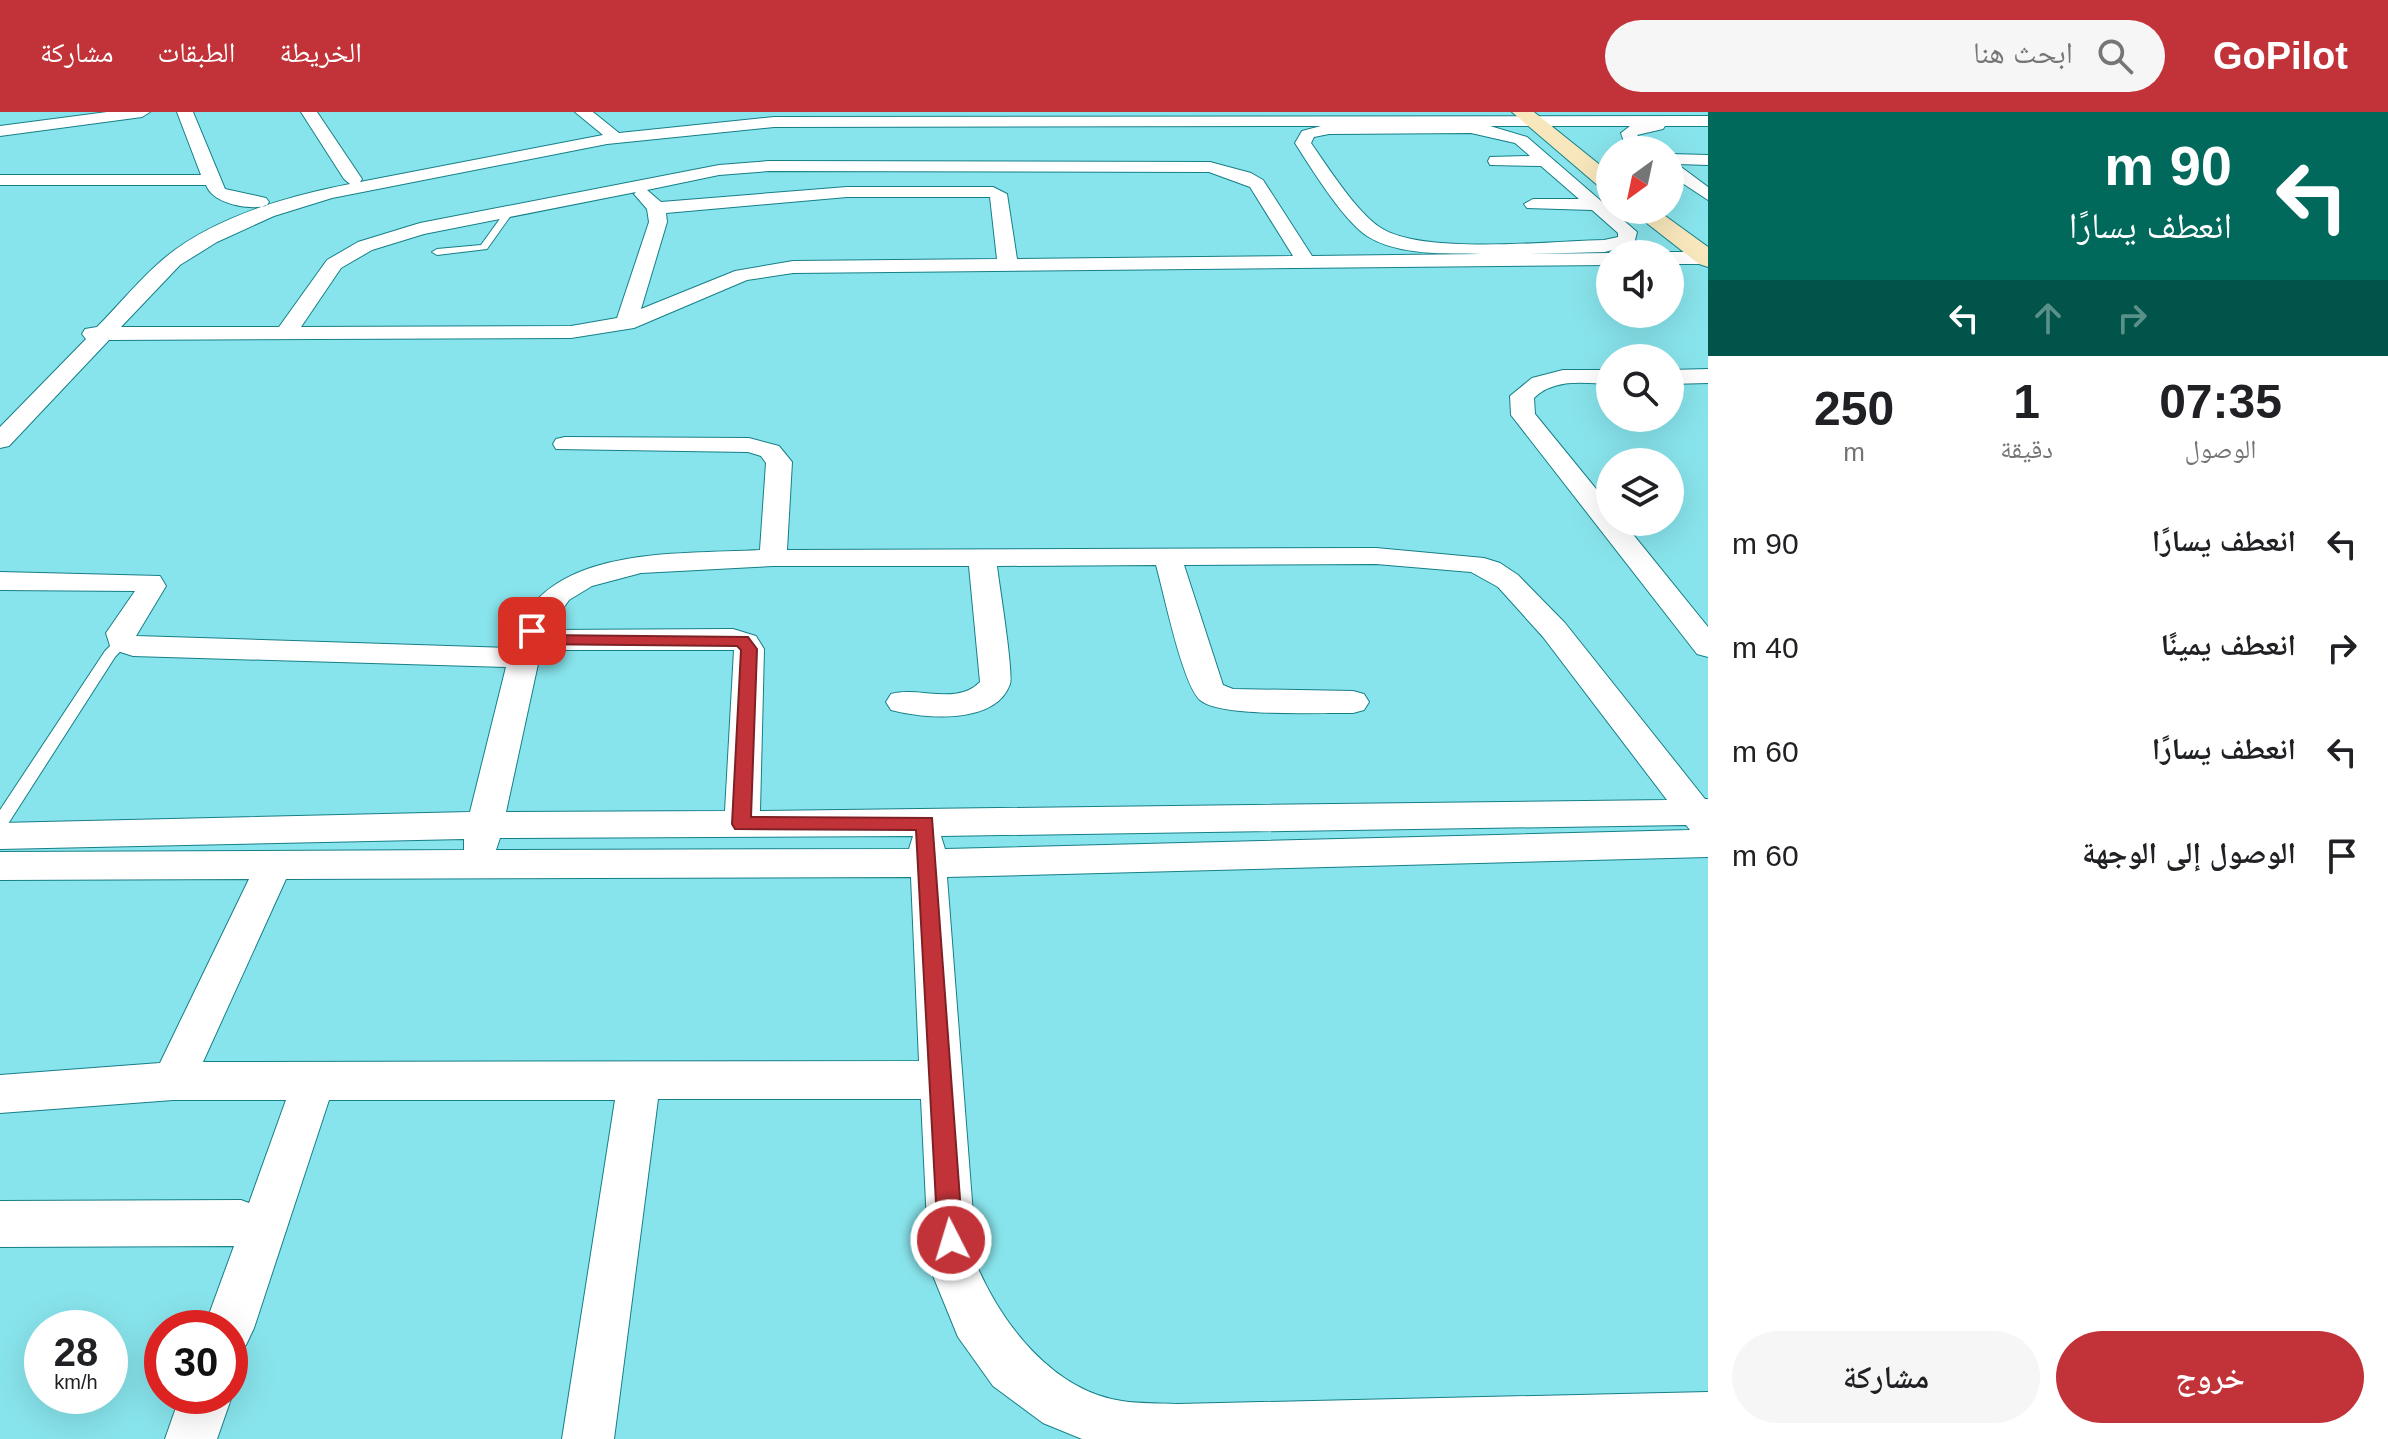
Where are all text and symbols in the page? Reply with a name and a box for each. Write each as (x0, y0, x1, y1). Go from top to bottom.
search box (1605, 20, 2165, 92)
icon: search (2093, 34, 2137, 78)
text: GoPilot (2213, 35, 2348, 77)
text: ابحث هنا (1973, 36, 2073, 69)
text: مشاركة (40, 37, 114, 68)
text: الطبقات (158, 37, 235, 68)
text: الخريطة (279, 37, 362, 68)
text: 90 m (2104, 134, 2232, 197)
north arrow (1596, 136, 1684, 224)
map controls (1596, 136, 1684, 536)
icon: left (2260, 144, 2364, 248)
text: انعطف يسارًا (2069, 205, 2232, 246)
button: sound (1596, 240, 1684, 328)
icon: left (1942, 296, 1986, 340)
icon: ahead (2026, 296, 2070, 340)
icon: right (2110, 296, 2154, 340)
button: search (1596, 344, 1684, 432)
text: 1 (2013, 375, 2040, 428)
text: 07:35 (2159, 375, 2282, 428)
text: 250 (1814, 382, 1894, 435)
text: دقيقة (2000, 434, 2053, 464)
text: الوصول (2185, 434, 2257, 464)
text: m (1843, 437, 1865, 467)
button: layers (1596, 448, 1684, 536)
icon: left (2320, 522, 2364, 566)
text: انعطف يسارًا (2152, 524, 2296, 557)
text: 90 m (1732, 527, 1799, 560)
pin (498, 597, 566, 665)
icon: arrive (510, 609, 554, 653)
icon: right (2320, 626, 2364, 670)
text: انعطف يمينًا (2160, 628, 2296, 661)
text: 40 m (1732, 631, 1799, 664)
icon: left (2320, 730, 2364, 774)
text: انعطف يسارًا (2152, 732, 2296, 765)
text: 60 m (1732, 735, 1799, 768)
icon: arrive (2320, 834, 2364, 878)
text: الوصول إلى الوجهة (2082, 836, 2296, 869)
text: 60 m (1732, 839, 1799, 872)
position arrow (909, 1198, 993, 1282)
speed limit sign: 30 (144, 1310, 248, 1414)
text: 28 (54, 1330, 98, 1374)
button: مشاركة (1732, 1331, 2040, 1423)
button: خروج (2056, 1331, 2364, 1423)
text: km/h (54, 1371, 98, 1393)

